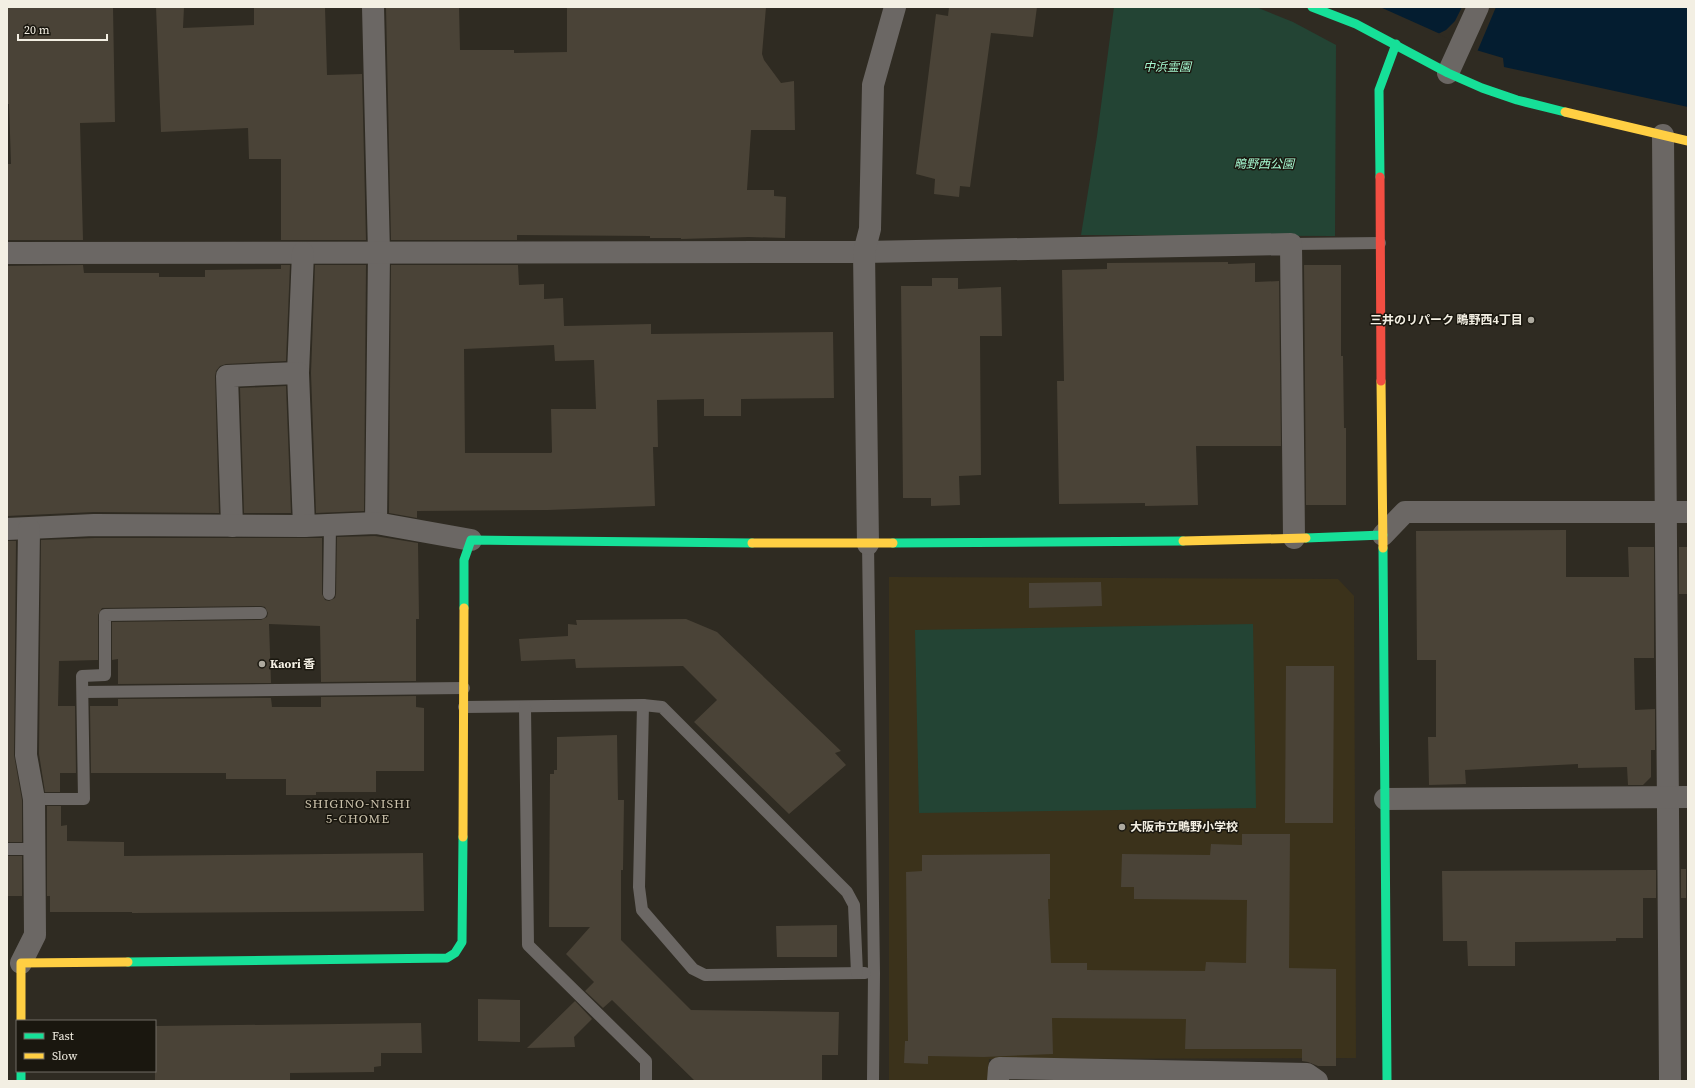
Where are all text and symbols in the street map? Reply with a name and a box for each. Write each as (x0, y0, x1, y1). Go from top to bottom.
scale bar (18, 16, 107, 42)
text: 20 m (24, 22, 50, 38)
park label: 中浜霊園 (1143, 59, 1193, 75)
park label: 鴫野西公園 (1234, 156, 1296, 172)
place label: 三井のリパーク 鴫野西4丁目 (1370, 312, 1523, 328)
marker: 三井のリパーク 鴫野西4丁目 (1526, 315, 1536, 325)
place label: Kaori 香 (270, 656, 315, 672)
marker: Kaori 香 (257, 659, 267, 669)
district label: SHIGINO-NISHI 5-CHOME (305, 795, 411, 827)
place label: 大阪市立鴫野小学校 (1130, 819, 1238, 835)
marker: 大阪市立鴫野小学校 (1117, 822, 1127, 832)
legend (16, 1020, 156, 1072)
text: Fast (52, 1028, 74, 1044)
text: Slow (52, 1048, 78, 1064)

